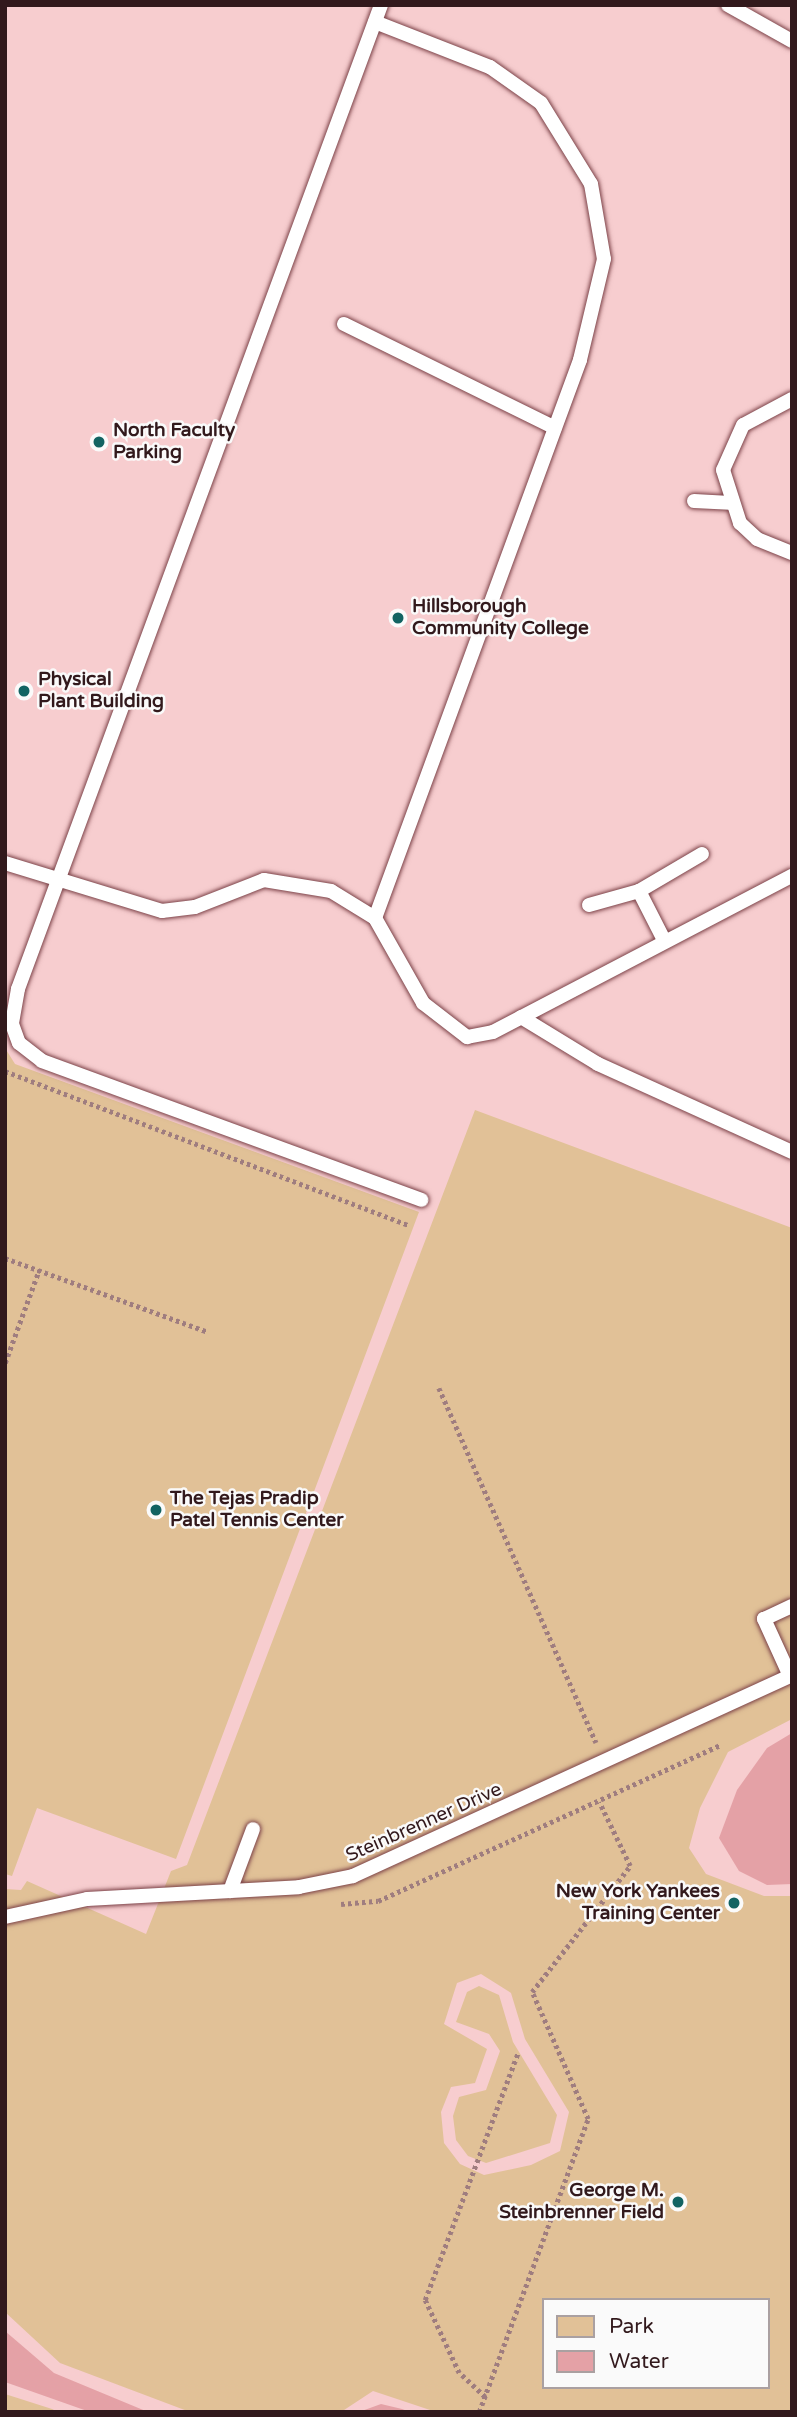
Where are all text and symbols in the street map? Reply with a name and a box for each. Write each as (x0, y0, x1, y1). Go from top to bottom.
place label: North Faculty Parking (113, 420, 235, 464)
marker: North Faculty Parking (91, 434, 107, 450)
place label: Hillsborough Community College (412, 596, 589, 640)
marker: Hillsborough Community College (390, 610, 406, 626)
place label: Physical Plant Building (38, 669, 164, 713)
marker: Physical Plant Building (16, 683, 32, 699)
place label: The Tejas Pradip Patel Tennis Center (170, 1488, 343, 1532)
marker: The Tejas Pradip Patel Tennis Center (148, 1502, 164, 1518)
street label: Steinbrenner Drive (343, 1778, 505, 1868)
place label: New York Yankees Training Center (556, 1881, 720, 1925)
marker: New York Yankees Training Center (726, 1895, 742, 1911)
place label: George M. Steinbrenner Field (499, 2180, 664, 2224)
marker: George M. Steinbrenner Field (670, 2194, 686, 2210)
legend (542, 2298, 769, 2389)
text: Park (609, 2314, 654, 2339)
text: Water (609, 2349, 669, 2374)

